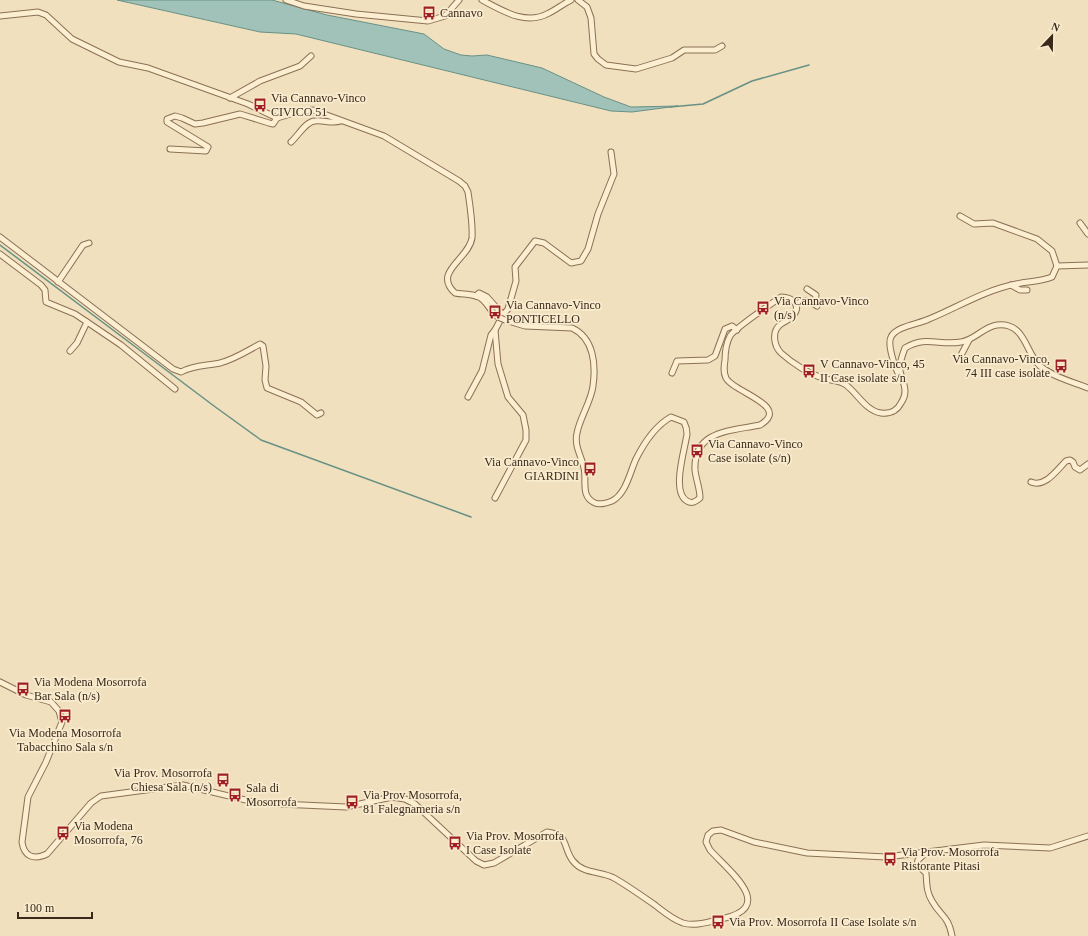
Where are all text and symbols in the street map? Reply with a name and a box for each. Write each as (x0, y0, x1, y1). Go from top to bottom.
bus stop icon: Cannavo (421, 5, 437, 21)
place label: Cannavo (440, 6, 483, 20)
north arrow (1032, 16, 1072, 56)
text: N (1050, 20, 1062, 34)
place label: Via Cannavo-Vinco CIVICO 51 (271, 91, 366, 119)
bus stop icon: Via Cannavo-Vinco CIVICO 51 (252, 97, 268, 113)
place label: Via Cannavo-Vinco (n/s) (774, 294, 869, 322)
place label: Via Cannavo-Vinco PONTICELLO (506, 298, 601, 326)
bus stop icon: Via Cannavo-Vinco (n/s) (755, 300, 771, 316)
bus stop icon: Via Cannavo-Vinco PONTICELLO (487, 304, 503, 320)
place label: Via Cannavo-Vinco, 74 III case isolate (952, 352, 1050, 380)
place label: V Cannavo-Vinco, 45 II Case isolate s/n (820, 357, 925, 385)
bus stop icon: Via Cannavo-Vinco, 74 III case isolate (1053, 358, 1069, 374)
bus stop icon: V Cannavo-Vinco, 45 II Case isolate s/n (801, 363, 817, 379)
place label: Via Cannavo-Vinco Case isolate (s/n) (708, 437, 803, 465)
bus stop icon: Via Cannavo-Vinco Case isolate (s/n) (689, 443, 705, 459)
place label: Via Cannavo-Vinco GIARDINI (484, 455, 579, 483)
bus stop icon: Via Cannavo-Vinco GIARDINI (582, 461, 598, 477)
place label: Via Modena Mosorrofa Bar Sala (n/s) (34, 675, 147, 703)
bus stop icon: Via Modena Mosorrofa Bar Sala (n/s) (15, 681, 31, 697)
bus stop icon: Via Modena Mosorrofa Tabacchino Sala s/n (57, 708, 73, 724)
place label: Via Modena Mosorrofa Tabacchino Sala s/n (9, 726, 122, 754)
place label: Via Prov. Mosorrofa Chiesa Sala (n/s) (114, 766, 213, 794)
bus stop icon: Via Prov. Mosorrofa Chiesa Sala (n/s) (215, 772, 231, 788)
place label: Sala di Mosorrofa (246, 781, 297, 809)
bus stop icon: Sala di Mosorrofa (227, 787, 243, 803)
place label: Via Prov Mosorrofa, 81 Falegnameria s/n (363, 788, 462, 816)
bus stop icon: Via Prov Mosorrofa, 81 Falegnameria s/n (344, 794, 360, 810)
place label: Via Modena Mosorrofa, 76 (74, 819, 143, 847)
bus stop icon: Via Modena Mosorrofa, 76 (55, 825, 71, 841)
place label: Via Prov. Mosorrofa I Case Isolate (466, 829, 565, 857)
bus stop icon: Via Prov. Mosorrofa I Case Isolate (447, 835, 463, 851)
place label: Via Prov. Mosorrofa Ristorante Pitasi (901, 845, 1000, 873)
bus stop icon: Via Prov. Mosorrofa Ristorante Pitasi (882, 851, 898, 867)
scale bar (18, 894, 92, 920)
text: 100 m (24, 901, 55, 915)
bus stop icon: Via Prov. Mosorrofa II Case Isolate s/n (710, 914, 726, 930)
place label: Via Prov. Mosorrofa II Case Isolate s/n (729, 915, 916, 929)

